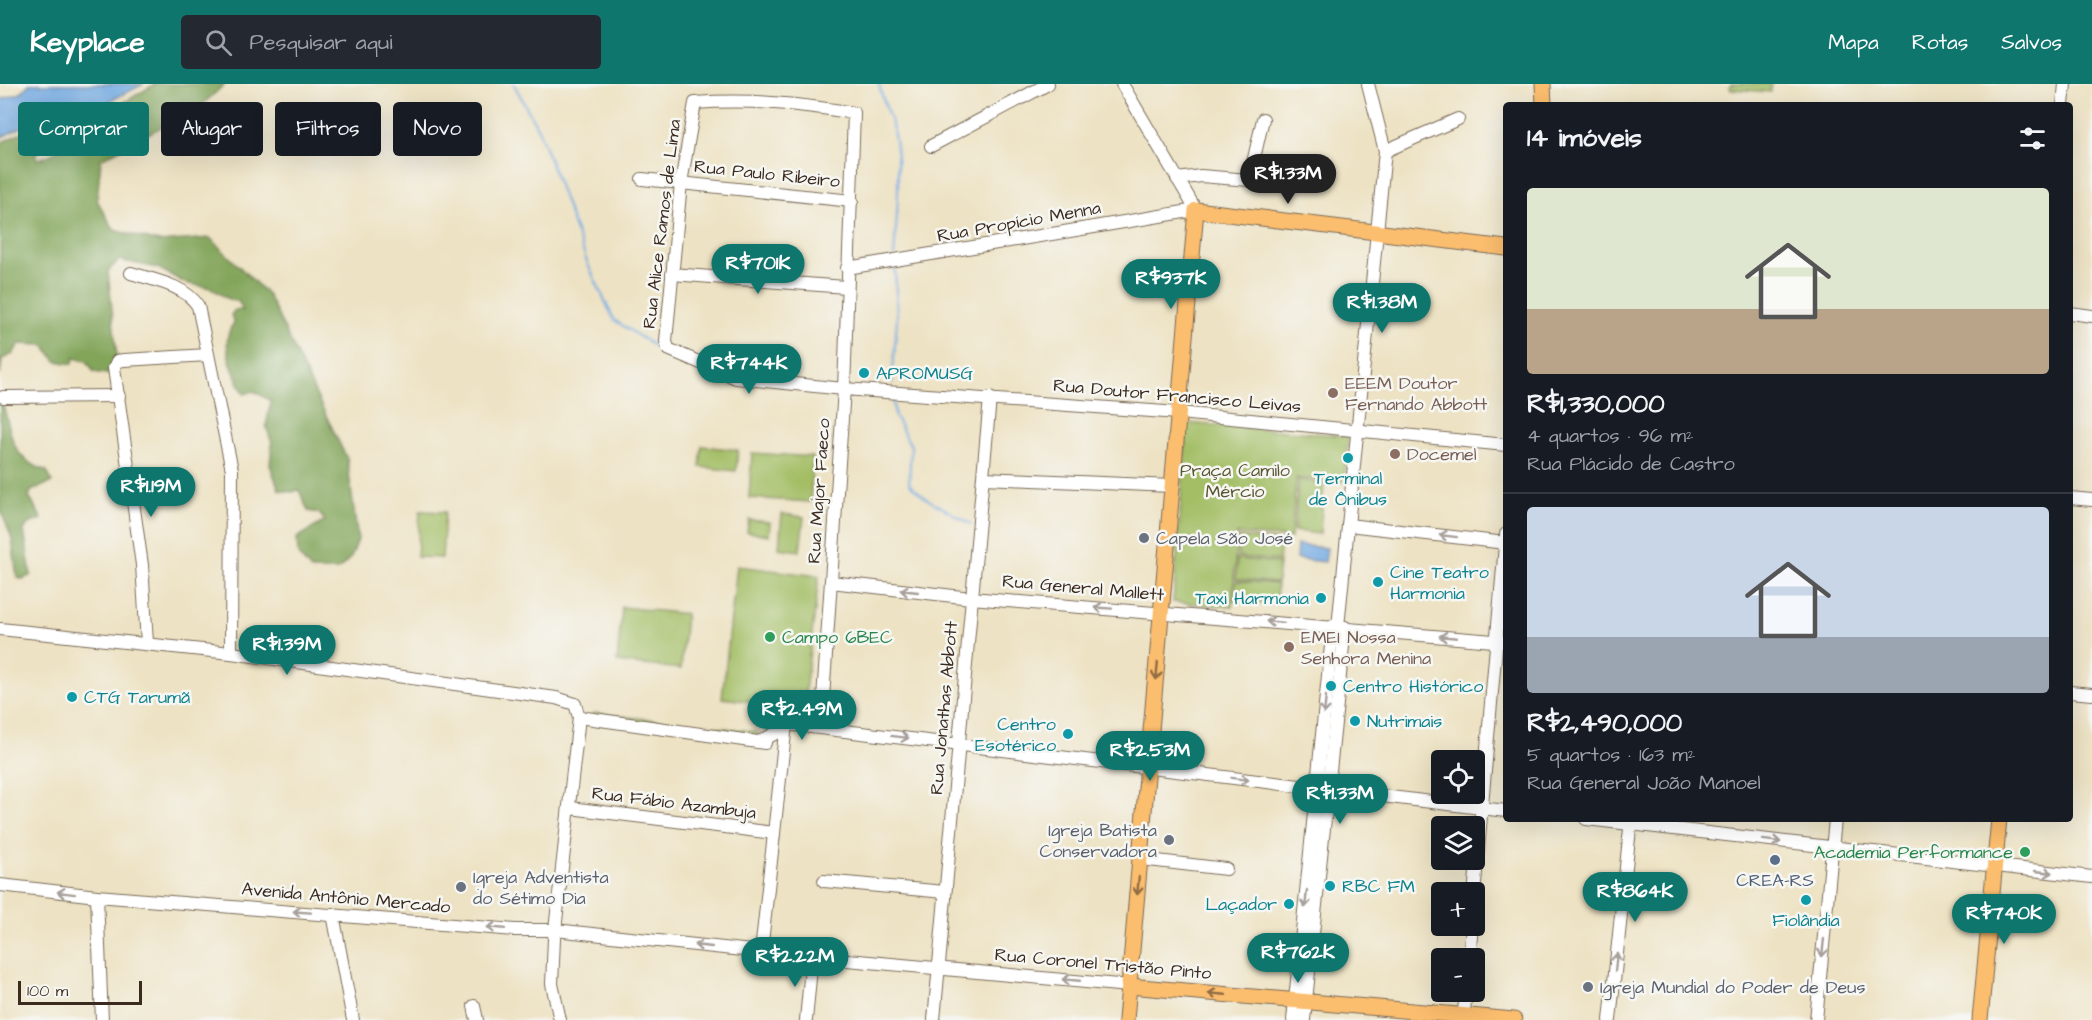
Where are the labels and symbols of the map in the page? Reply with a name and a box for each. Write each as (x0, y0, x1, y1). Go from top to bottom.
street label: Rua Alice Ramos de Lima (637, 118, 687, 330)
street label: Rua Paulo Ribeiro (693, 154, 841, 194)
pin: R$1.33M (1233, 154, 1343, 205)
street label: Rua Propício Menna (935, 195, 1103, 249)
pin: R$701K (709, 244, 807, 295)
pin: R$937K (1122, 259, 1220, 310)
pin: R$1.38M (1327, 283, 1437, 334)
pin: R$744K (700, 344, 798, 395)
place label: APROMUSG (876, 361, 973, 386)
marker: APROMUSG (857, 366, 871, 380)
place label: EEEM Doutor Fernando Abbott (1345, 371, 1488, 417)
street label: Rua Doutor Francisco Leivas (1052, 373, 1302, 419)
marker: EEEM Doutor Fernando Abbott (1326, 386, 1340, 400)
street label: Rua Major Faeco (801, 417, 837, 565)
place label: Docemel (1407, 442, 1477, 467)
marker: Docemel (1388, 447, 1402, 461)
marker: Terminal de Ônibus (1341, 451, 1355, 465)
park label: Praça Camilo Mércio (1180, 458, 1290, 504)
place label: Terminal de Ônibus (1309, 466, 1387, 512)
pin: R$1.19M (96, 467, 206, 518)
place label: Capela São José (1156, 526, 1294, 551)
one-way arrow (1438, 530, 1458, 541)
marker: Capela São José (1137, 531, 1151, 545)
place label: Cine Teatro Harmonia (1390, 560, 1489, 606)
street label: Rua General Mallett (1001, 568, 1166, 608)
marker: Cine Teatro Harmonia (1371, 575, 1385, 589)
one-way arrow (900, 585, 919, 596)
place label: Taxi Harmonia (1195, 586, 1309, 611)
marker: Taxi Harmonia (1314, 591, 1328, 605)
one-way arrow (1094, 602, 1114, 613)
one-way arrow (1266, 616, 1285, 627)
street label: Rua Jonathas Abbott (924, 619, 964, 796)
pin: R$1.39M (232, 625, 342, 676)
place label: Campo 6BEC (782, 625, 893, 650)
place label: EMEI Nossa Senhora Menina (1301, 625, 1431, 671)
marker: Campo 6BEC (763, 630, 777, 644)
one-way arrow (1438, 631, 1458, 642)
marker: EMEI Nossa Senhora Menina (1282, 640, 1296, 654)
one-way arrow (1151, 660, 1162, 680)
place label: Centro Histórico (1343, 674, 1483, 699)
marker: Centro Histórico (1324, 679, 1338, 693)
place label: CTG Tarumã (84, 685, 190, 710)
marker: CTG Tarumã (65, 690, 79, 704)
pin: R$2.49M (747, 690, 857, 741)
one-way arrow (1319, 695, 1330, 715)
place label: Nutrimais (1367, 709, 1442, 734)
place label: Centro Esotérico (975, 712, 1056, 758)
marker: Nutrimais (1348, 714, 1362, 728)
marker: Centro Esotérico (1061, 727, 1075, 741)
pin: R$2.53M (1095, 731, 1205, 782)
one-way arrow (890, 732, 910, 743)
one-way arrow (1229, 773, 1249, 784)
pin: R$1.33M (1285, 774, 1395, 825)
street label: Rua Fábio Azambuja (590, 781, 758, 825)
place label: Igreja Batista Conservadora (1039, 818, 1157, 864)
marker: Igreja Batista Conservadora (1162, 833, 1176, 847)
one-way arrow (1762, 835, 1782, 846)
place label: Academia Performance (1814, 840, 2013, 865)
marker: Academia Performance (2018, 845, 2032, 859)
marker: CREA-RS (1768, 853, 1782, 867)
place label: Igreja Adventista do Sétimo Dia (473, 865, 609, 911)
one-way arrow (2033, 867, 2053, 878)
place label: CREA-RS (1736, 868, 1814, 893)
pin: R$864K (1586, 872, 1684, 923)
place label: RBC FM (1342, 874, 1415, 899)
one-way arrow (1132, 875, 1143, 895)
street label: Avenida Antônio Mercado (241, 876, 451, 920)
marker: RBC FM (1323, 879, 1337, 893)
marker: Igreja Adventista do Sétimo Dia (454, 880, 468, 894)
one-way arrow (56, 887, 76, 898)
one-way arrow (1300, 889, 1311, 909)
place label: Laçador (1206, 892, 1277, 917)
marker: Fiolândia (1799, 893, 1813, 907)
pin: R$740K (1955, 894, 2053, 945)
marker: Laçador (1282, 897, 1296, 911)
one-way arrow (293, 906, 312, 917)
place label: Fiolândia (1772, 908, 1840, 933)
one-way arrow (487, 922, 507, 933)
pin: R$762K (1249, 933, 1347, 984)
pin: R$2.22M (740, 937, 850, 988)
one-way arrow (1817, 938, 1828, 957)
one-way arrow (693, 940, 713, 951)
street label: Rua Coronel Tristão Pinto (994, 942, 1212, 986)
one-way arrow (1611, 952, 1622, 972)
one-way arrow (1061, 974, 1081, 985)
place label: Igreja Mundial do Poder de Deus (1600, 975, 1865, 1001)
scale bar (18, 978, 142, 1006)
marker: Igreja Mundial do Poder de Deus (1581, 980, 1595, 994)
one-way arrow (1208, 988, 1228, 999)

